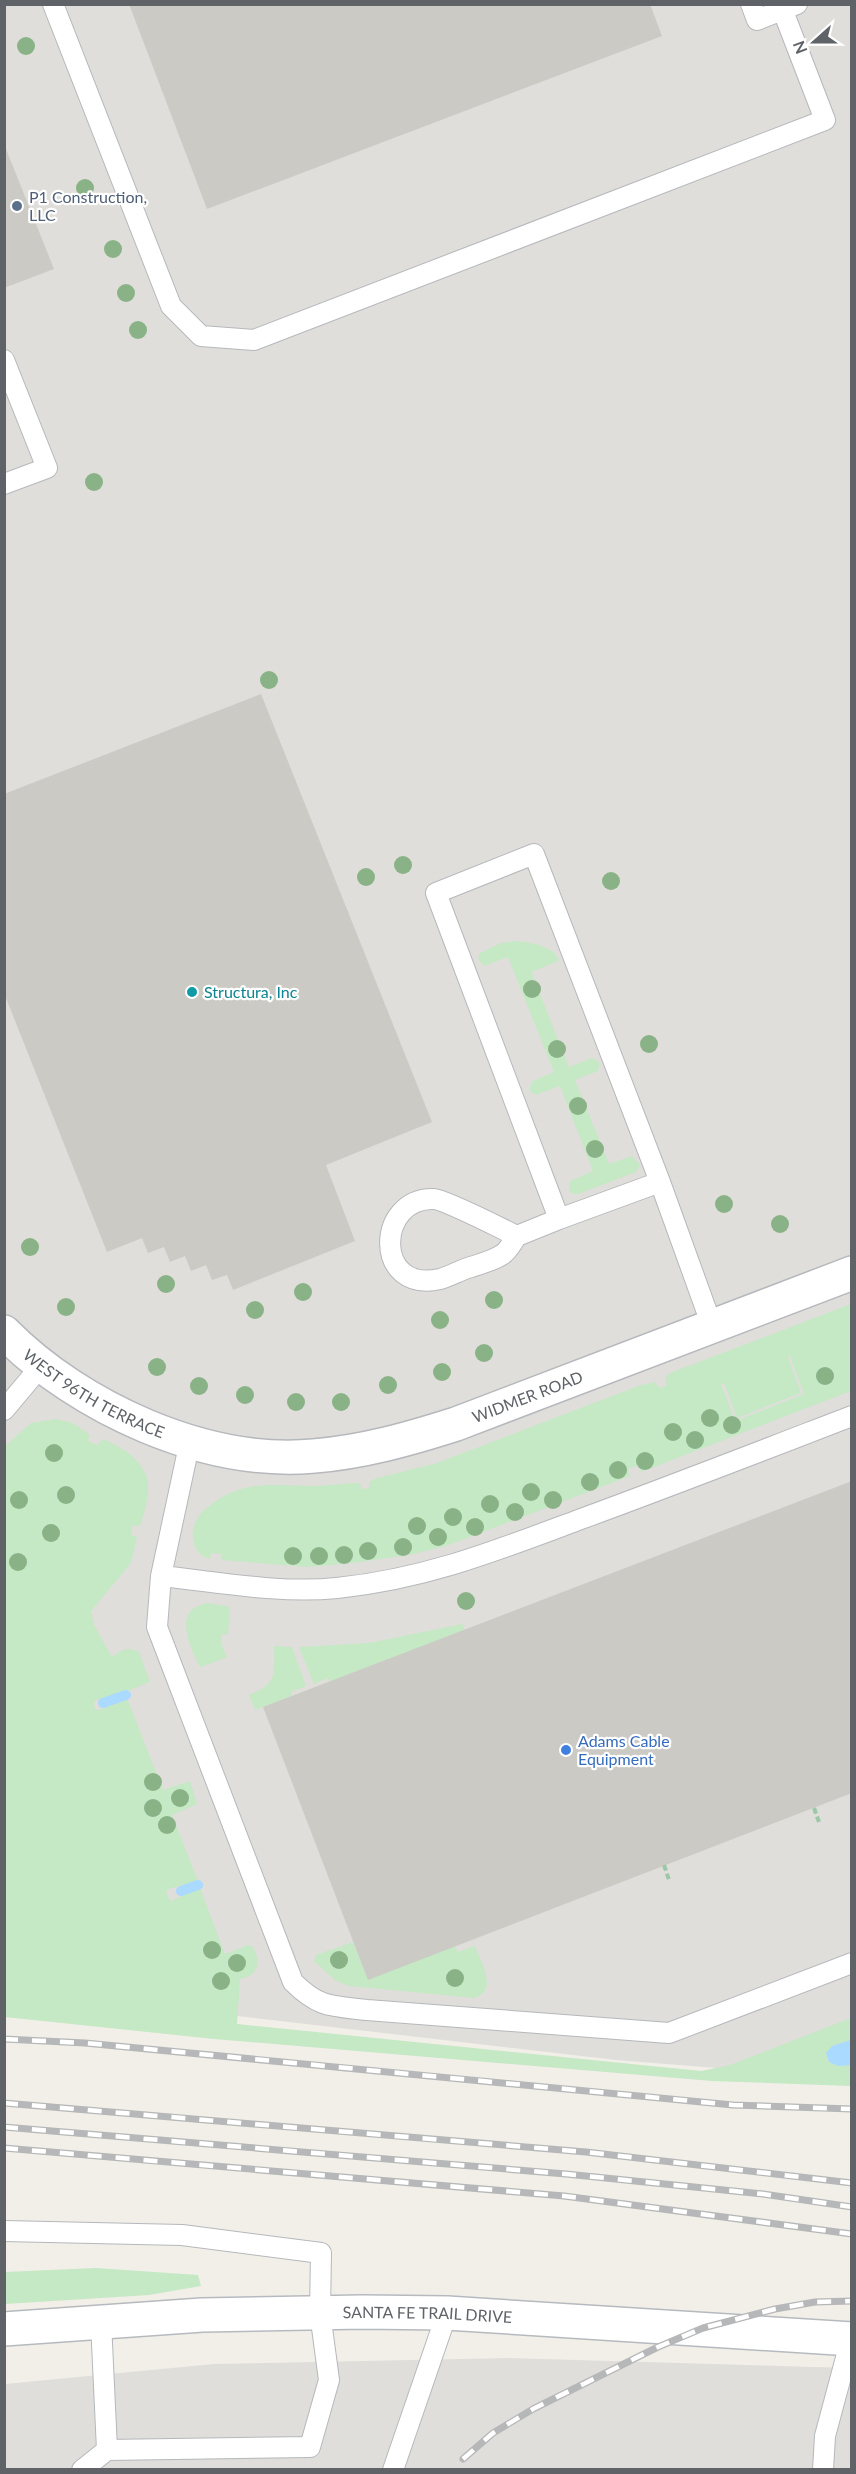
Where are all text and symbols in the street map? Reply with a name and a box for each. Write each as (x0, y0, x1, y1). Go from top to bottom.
north arrow (784, 12, 844, 72)
text: N (788, 38, 811, 57)
place label: P1 Construction, LLC (29, 187, 147, 224)
marker: P1 Construction, LLC (10, 199, 24, 213)
place label: Structura, Inc (204, 982, 298, 1001)
marker: Structura, Inc (185, 985, 199, 999)
street label: WEST 96TH TERRACE (20, 1345, 167, 1441)
street label: WIDMER ROAD (469, 1367, 585, 1426)
place label: Adams Cable Equipment (578, 1731, 670, 1768)
marker: Adams Cable Equipment (559, 1743, 573, 1757)
street label: SANTA FE TRAIL DRIVE (342, 2302, 513, 2326)

